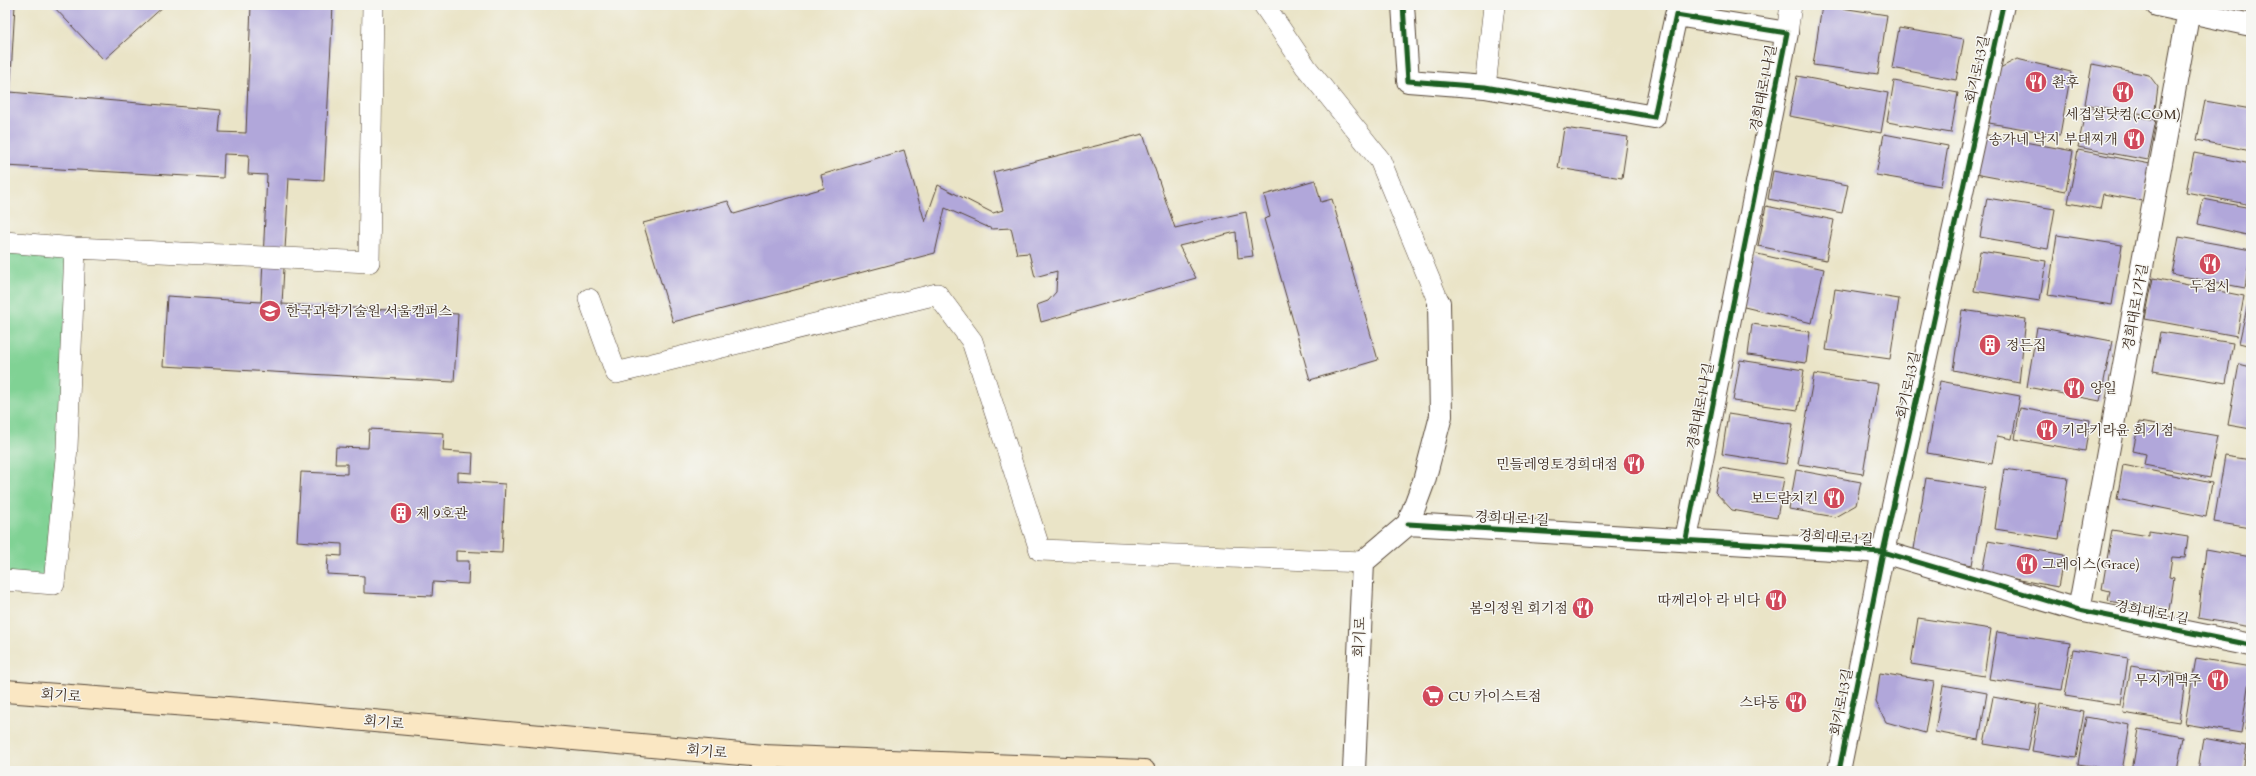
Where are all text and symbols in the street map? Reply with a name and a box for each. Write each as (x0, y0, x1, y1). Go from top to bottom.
street label: 회기로13길 (1961, 34, 1994, 105)
street label: 경희대로1나길 (1746, 43, 1781, 133)
restaurant icon: 촨후 (2023, 69, 2049, 95)
place label: 촨후 (2052, 73, 2080, 92)
restaurant icon: 세겹살닷컴(.COM) (2110, 79, 2136, 105)
place label: 세겹살닷컴(.COM) (2065, 105, 2181, 124)
restaurant icon: 송가네 낙지 부대찌개 (2121, 126, 2147, 152)
place label: 송가네 낙지 부대찌개 (1989, 130, 2118, 149)
restaurant icon: 두접시 (2197, 251, 2223, 277)
street label: 경희대로1가길 (2118, 262, 2153, 352)
place label: 두접시 (2190, 277, 2230, 296)
school or university icon: 한국과학기술원 서울캠퍼스 (257, 298, 283, 324)
place label: 한국과학기술원 서울캠퍼스 (286, 302, 453, 321)
building icon: 정든집 (1977, 332, 2003, 358)
place label: 정든집 (2006, 336, 2047, 355)
street label: 회기로13길 (1892, 350, 1925, 421)
street label: 경희대로1나길 (1683, 361, 1718, 451)
restaurant icon: 양일 (2061, 375, 2087, 401)
place label: 양일 (2090, 379, 2117, 398)
restaurant icon: 키라키라윤 회기점 (2034, 417, 2060, 443)
place label: 키라키라윤 회기점 (2062, 421, 2174, 440)
restaurant icon: 민들레영토경희대점 (1621, 451, 1647, 477)
place label: 민들레영토경희대점 (1496, 455, 1618, 474)
restaurant icon: 보드람치킨 (1821, 485, 1847, 511)
place label: 보드람치킨 (1750, 489, 1818, 508)
building icon: 제 9호관 (388, 500, 414, 526)
place label: 제 9호관 (416, 504, 468, 523)
street label: 경희대로1길 (1474, 507, 1550, 530)
street label: 경희대로1길 (1798, 525, 1874, 550)
restaurant icon: 그레이스(Grace) (2014, 551, 2040, 577)
place label: 그레이스(Grace) (2042, 555, 2140, 574)
restaurant icon: 따께리아 라 비다 (1763, 587, 1789, 613)
place label: 따께리아 라 비다 (1658, 591, 1760, 610)
restaurant icon: 봄의정원 회기점 (1570, 595, 1596, 621)
street label: 경희대로1길 (2113, 596, 2190, 629)
place label: 봄의정원 회기점 (1470, 599, 1568, 618)
street label: 회기로 (1349, 616, 1370, 658)
street label: 회기로13길 (1826, 667, 1857, 738)
restaurant icon: 무지개맥주 (2205, 667, 2231, 693)
place label: 무지개맥주 (2134, 671, 2202, 690)
supermarket icon: CU 카이스트점 (1420, 683, 1446, 709)
street label: 회기로 (40, 685, 82, 706)
place label: CU 카이스트점 (1448, 687, 1542, 706)
restaurant icon: 스타동 (1783, 689, 1809, 715)
place label: 스타동 (1739, 693, 1780, 712)
street label: 회기로 (363, 711, 405, 734)
street label: 회기로 (686, 740, 728, 763)

